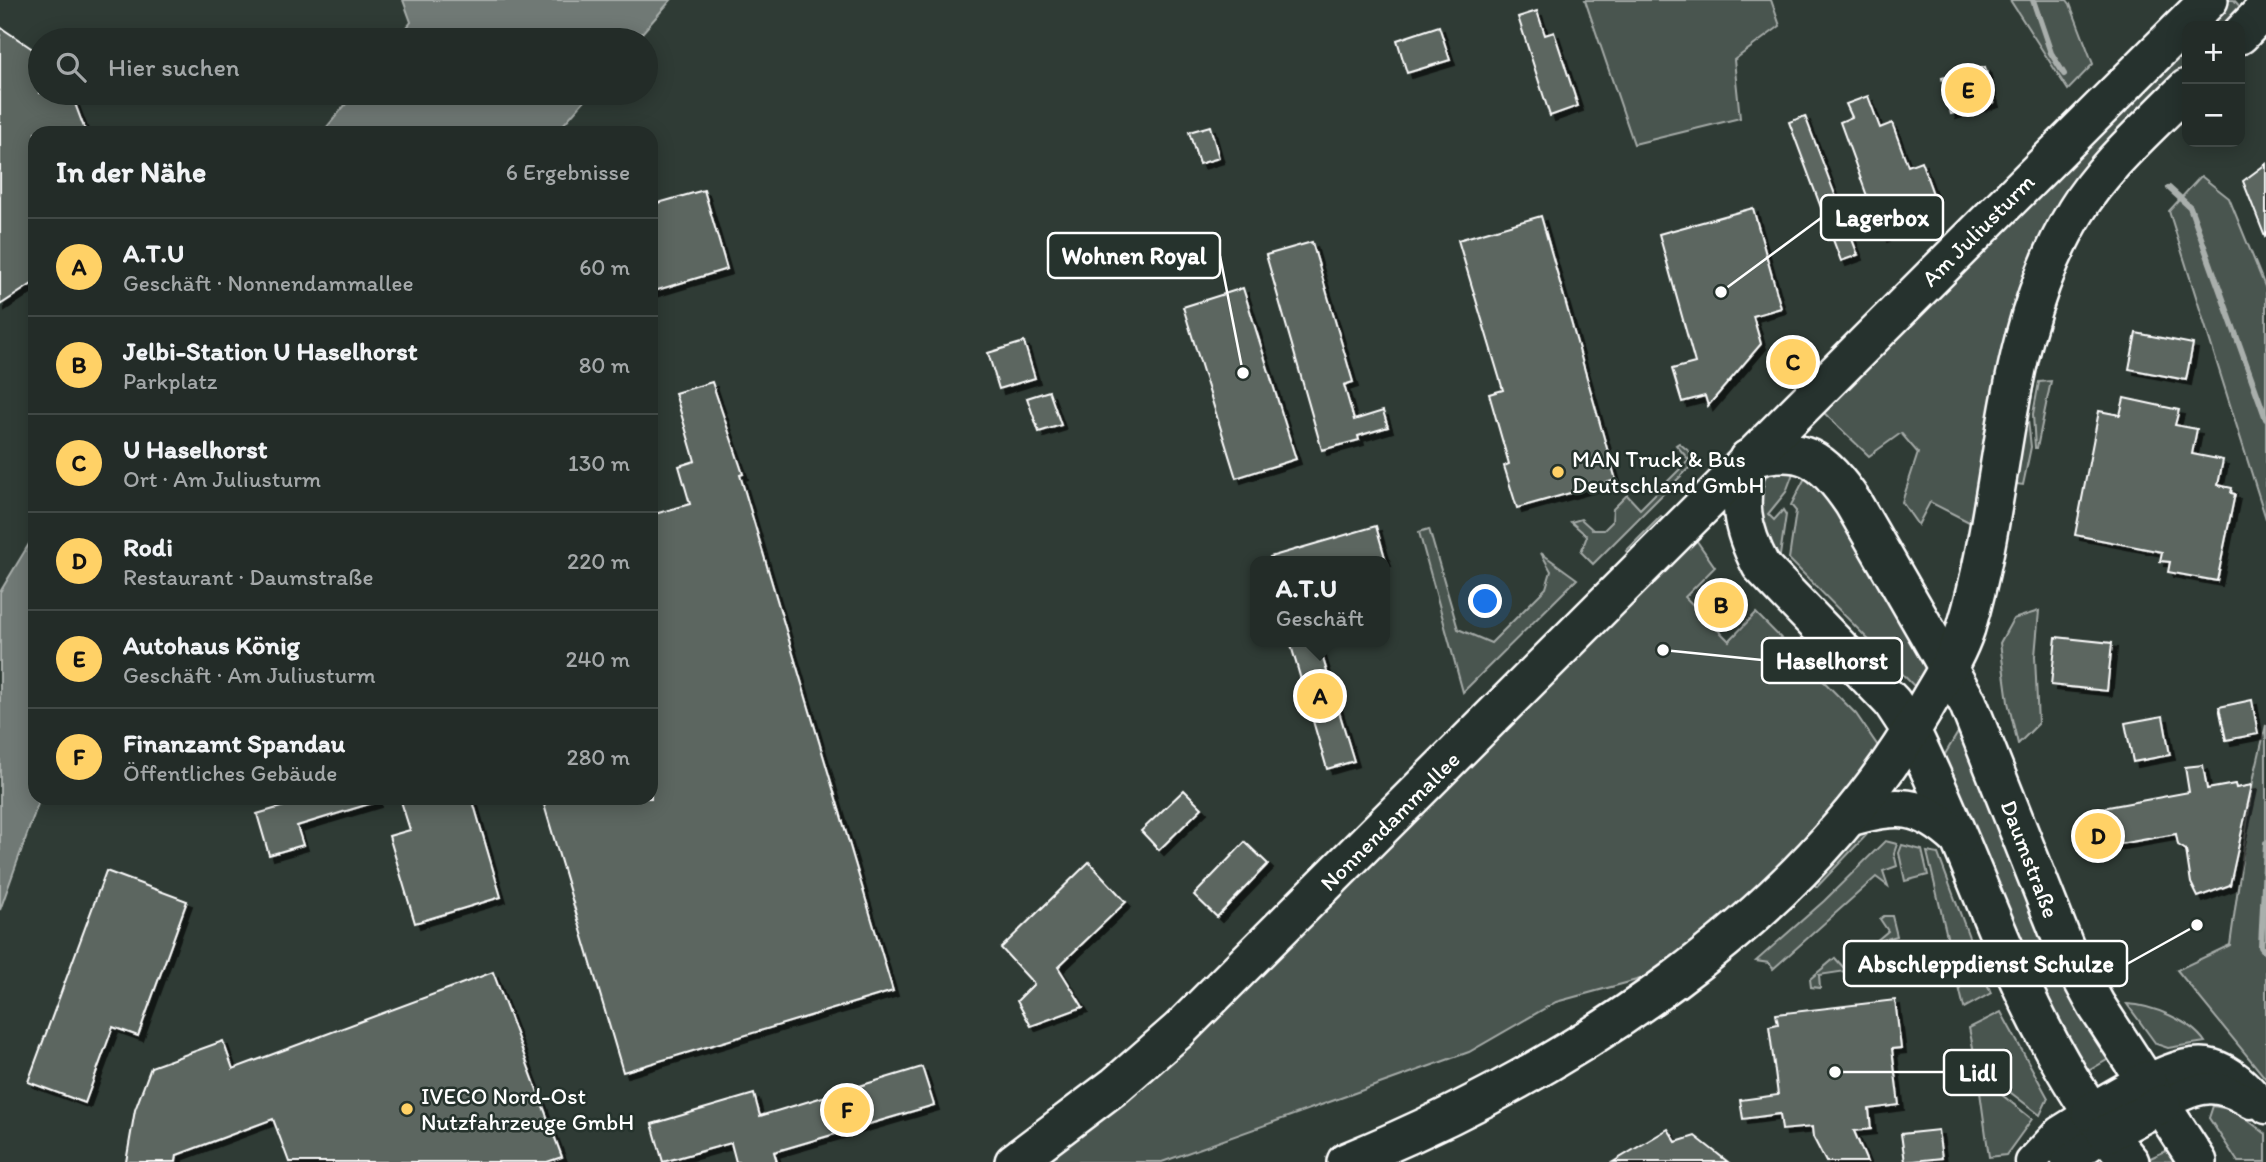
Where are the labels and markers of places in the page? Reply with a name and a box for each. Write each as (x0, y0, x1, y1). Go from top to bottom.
pin: E (1945, 64, 1991, 116)
callout: Lagerbox (1821, 195, 1943, 240)
callout: Wohnen Royal (1048, 233, 1220, 278)
pin: C (1770, 336, 1816, 388)
place label: MAN Truck & Bus Deutschland GmbH (1572, 445, 1765, 499)
marker: MAN Truck & Bus Deutschland GmbH (1550, 464, 1566, 480)
pin: B (1698, 579, 1744, 631)
callout: Haselhorst (1762, 638, 1902, 683)
pin: A (1297, 670, 1343, 722)
pin: D (2075, 810, 2121, 862)
callout: Abschleppdienst Schulze (1844, 941, 2127, 986)
callout: Lidl (1944, 1050, 2011, 1095)
place label: IVECO Nord-Ost Nutzfahrzeuge GmbH (421, 1082, 634, 1136)
pin: F (824, 1084, 870, 1136)
marker: IVECO Nord-Ost Nutzfahrzeuge GmbH (399, 1101, 415, 1117)

